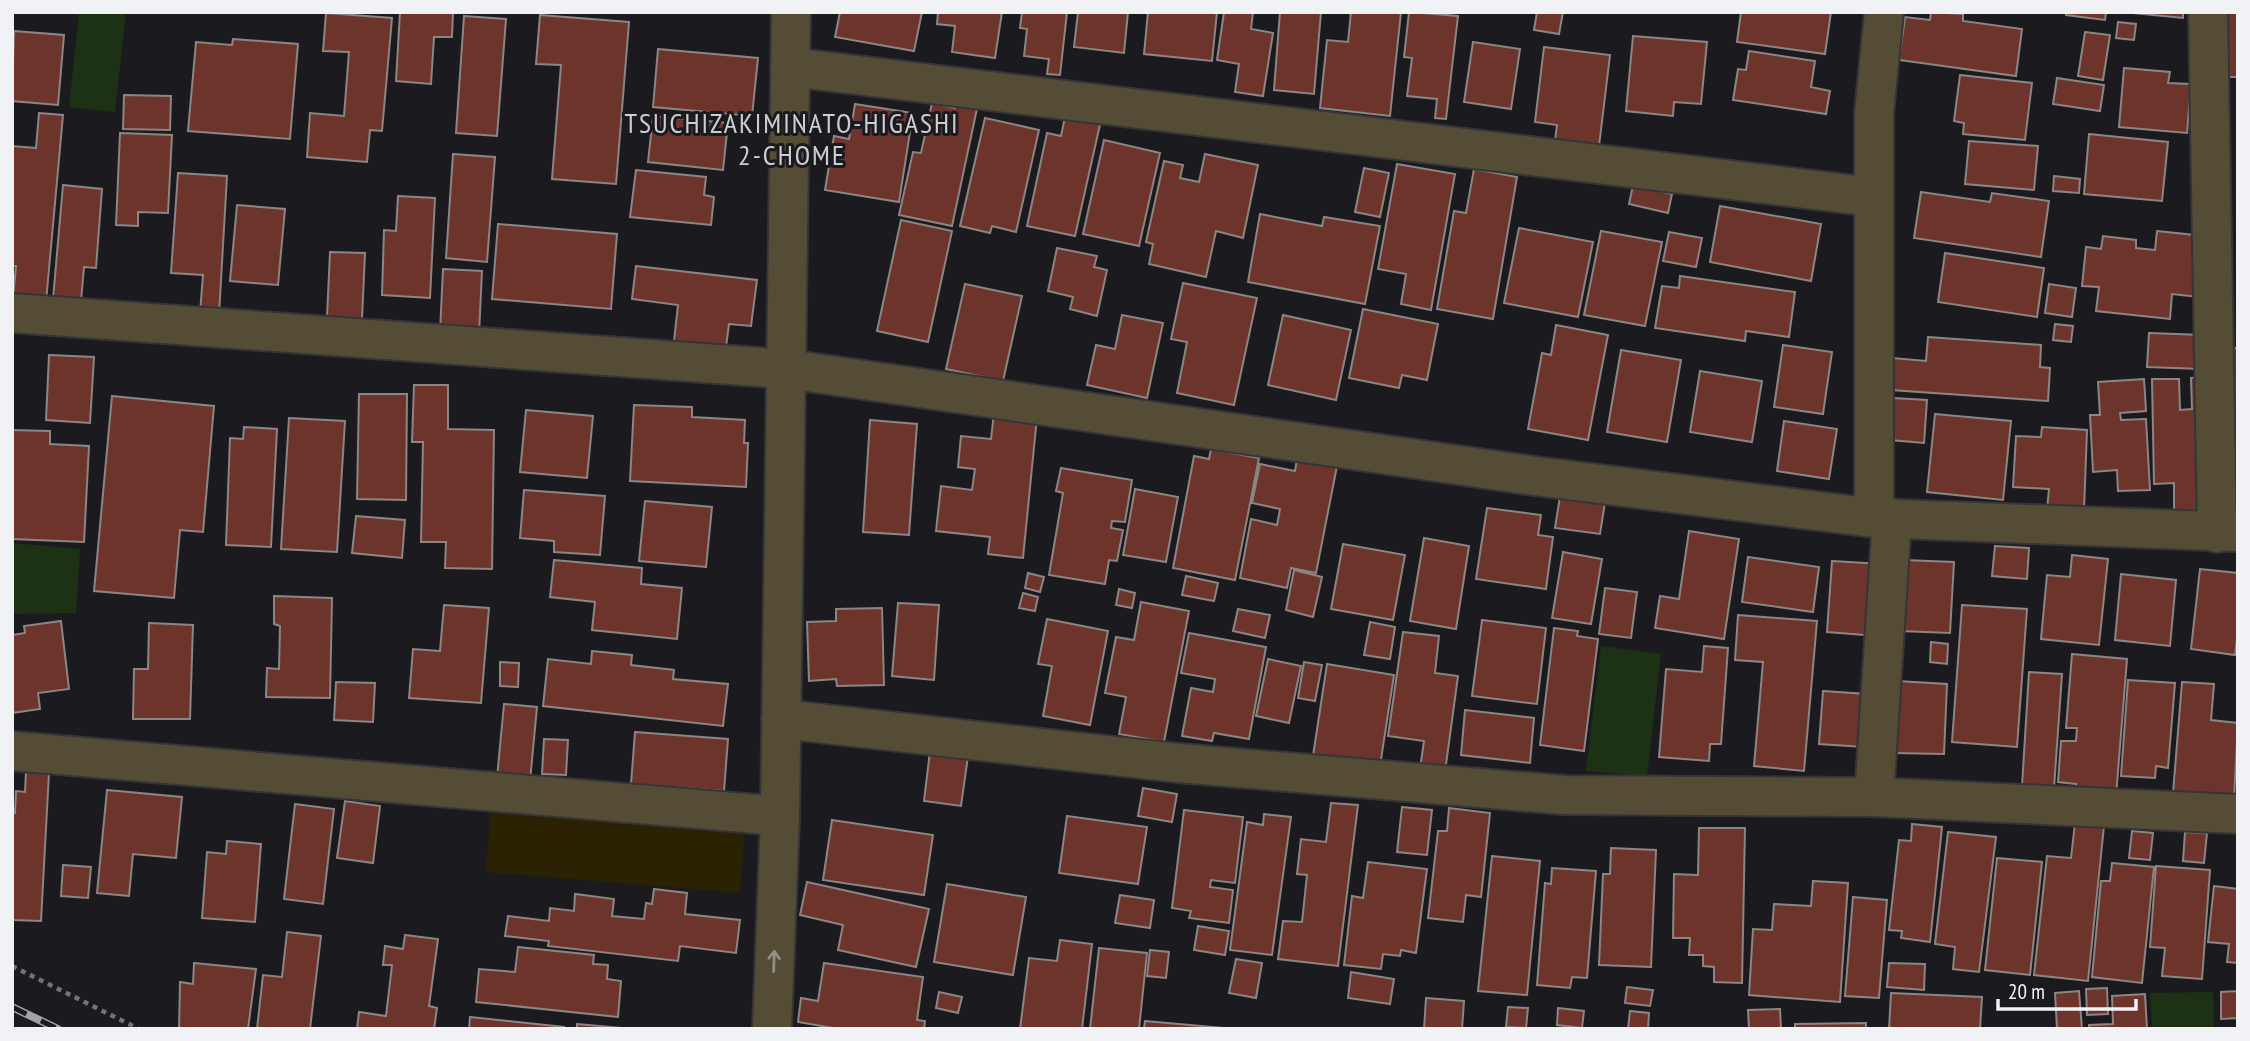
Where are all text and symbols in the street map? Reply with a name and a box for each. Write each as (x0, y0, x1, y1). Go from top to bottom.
district label: TSUCHIZAKIMINATO-HIGASHI 2-CHOME (624, 104, 960, 173)
one-way arrow (768, 949, 781, 972)
scale bar (1998, 968, 2136, 1012)
text: 20 m (2008, 978, 2045, 1005)

